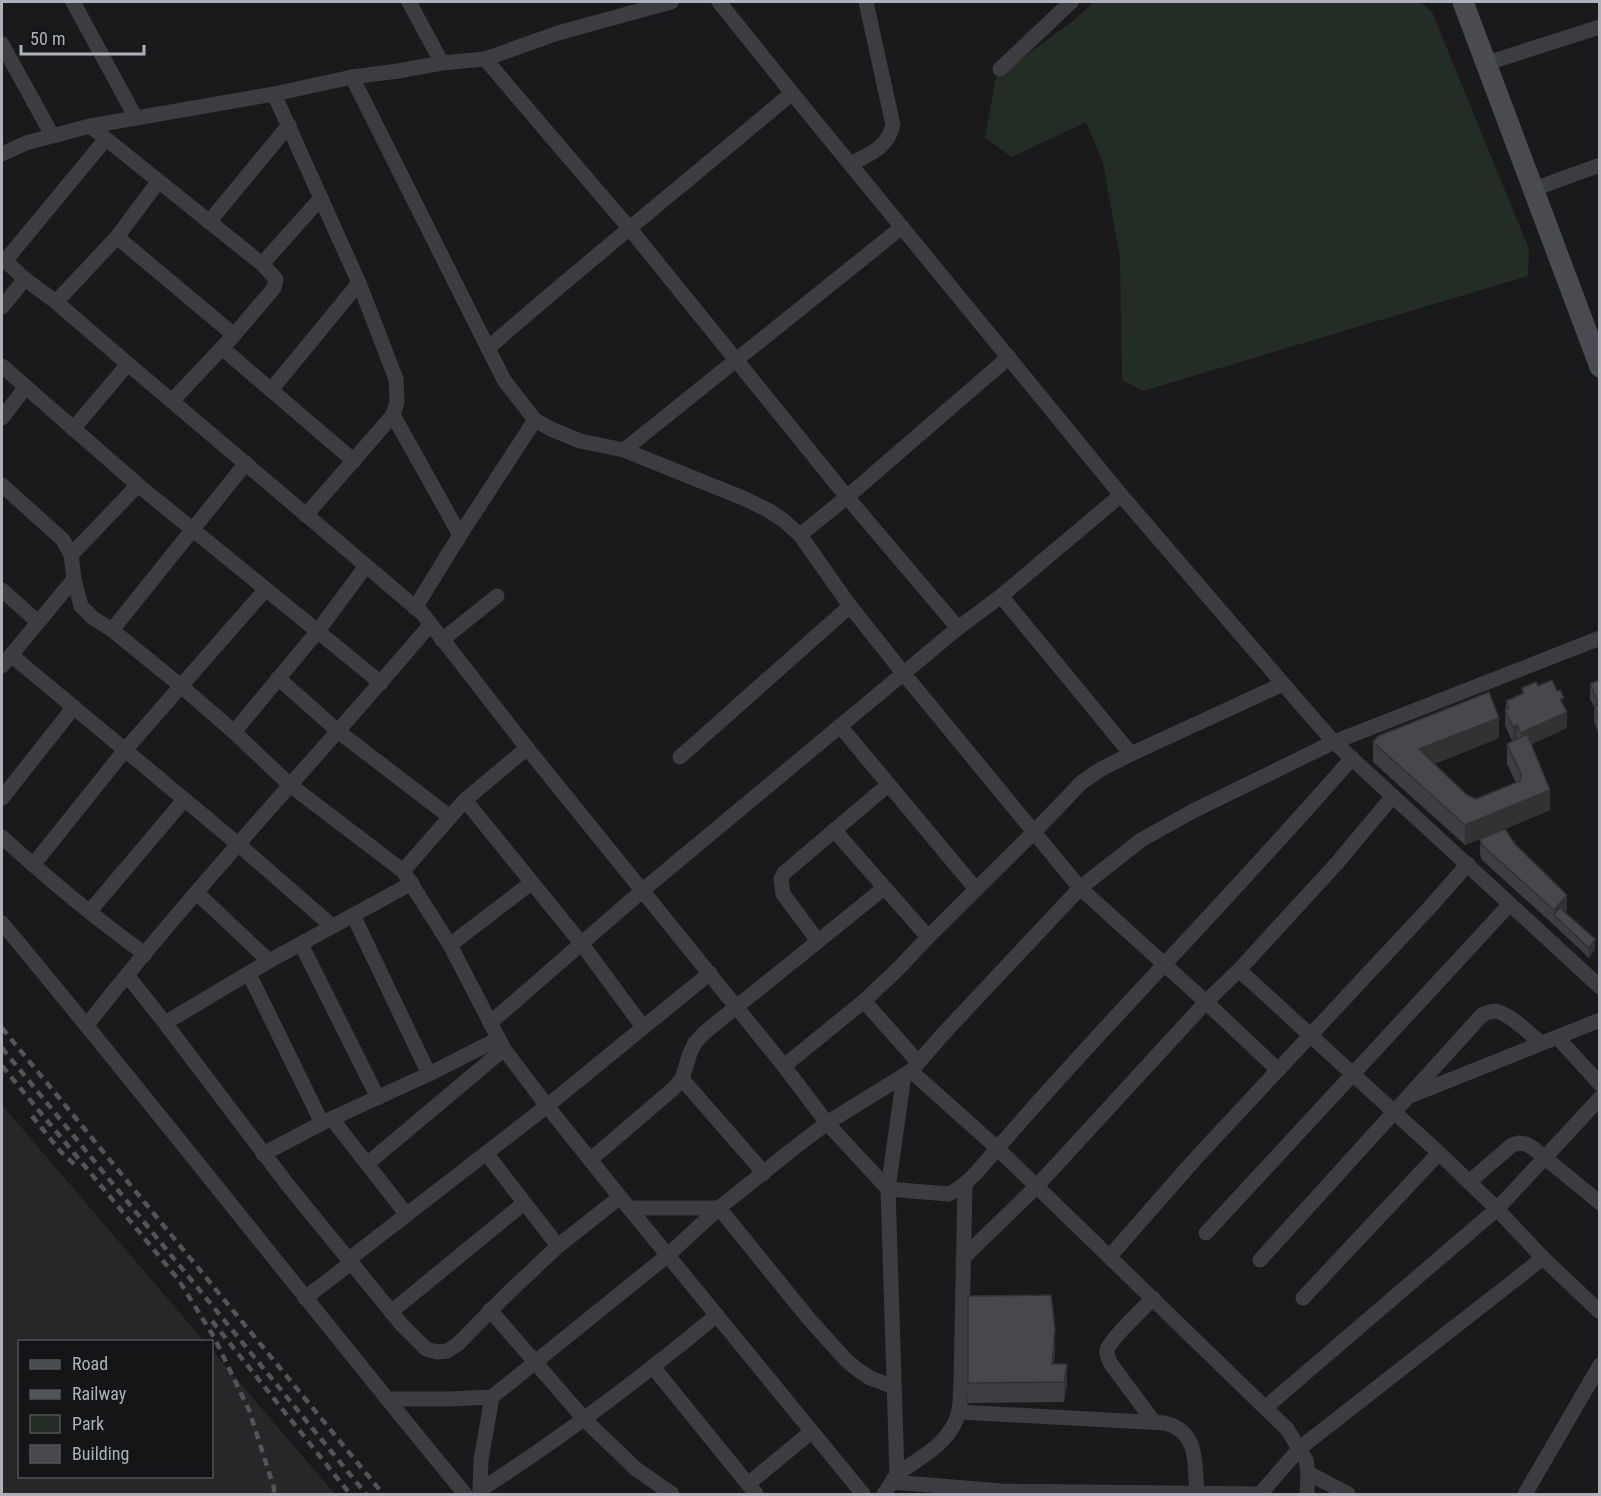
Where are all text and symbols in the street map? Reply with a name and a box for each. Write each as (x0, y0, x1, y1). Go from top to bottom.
scale bar (21, 18, 144, 56)
text: 50 m (30, 28, 65, 49)
legend (18, 1340, 213, 1478)
text: Road (72, 1353, 108, 1374)
text: Railway (72, 1383, 127, 1404)
text: Park (72, 1413, 104, 1434)
text: Building (72, 1443, 129, 1464)

